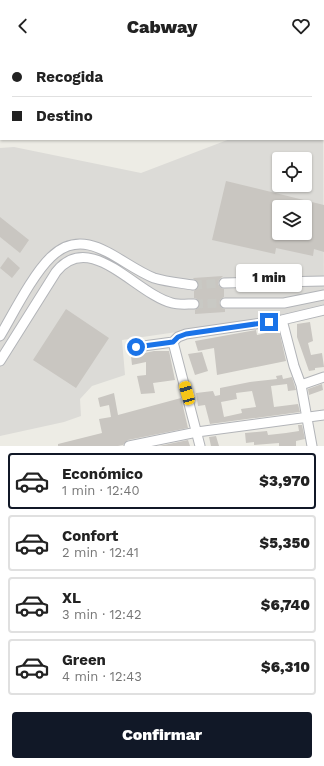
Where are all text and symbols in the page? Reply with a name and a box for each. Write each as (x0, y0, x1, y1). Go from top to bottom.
icon: back (12, 15, 34, 37)
icon: heart (290, 15, 312, 37)
text: Cabway (127, 16, 197, 37)
text: Recogida (36, 68, 103, 86)
text: Destino (36, 107, 93, 125)
map controls (272, 152, 312, 240)
button: locate (272, 152, 312, 192)
button: layers (272, 200, 312, 240)
callout: 1 min (236, 264, 302, 292)
text: 1 min (252, 270, 286, 285)
route end (260, 313, 278, 331)
route start (127, 338, 145, 356)
car (178, 380, 196, 406)
icon: car (14, 463, 50, 499)
text: Económico (62, 465, 143, 483)
text: $3,970 (259, 472, 310, 490)
text: 1 min · 12:40 (62, 483, 139, 498)
icon: car (14, 525, 50, 561)
text: Confort (62, 527, 118, 545)
text: $5,350 (260, 534, 310, 552)
text: 2 min · 12:41 (62, 545, 139, 560)
icon: car (14, 587, 50, 623)
text: XL (62, 589, 81, 607)
text: $6,740 (261, 596, 310, 614)
text: 3 min · 12:42 (62, 607, 141, 622)
icon: car (14, 649, 50, 685)
text: Green (62, 651, 106, 669)
text: $6,310 (261, 658, 310, 676)
text: 4 min · 12:43 (62, 669, 142, 684)
button: Confirmar (12, 712, 312, 758)

